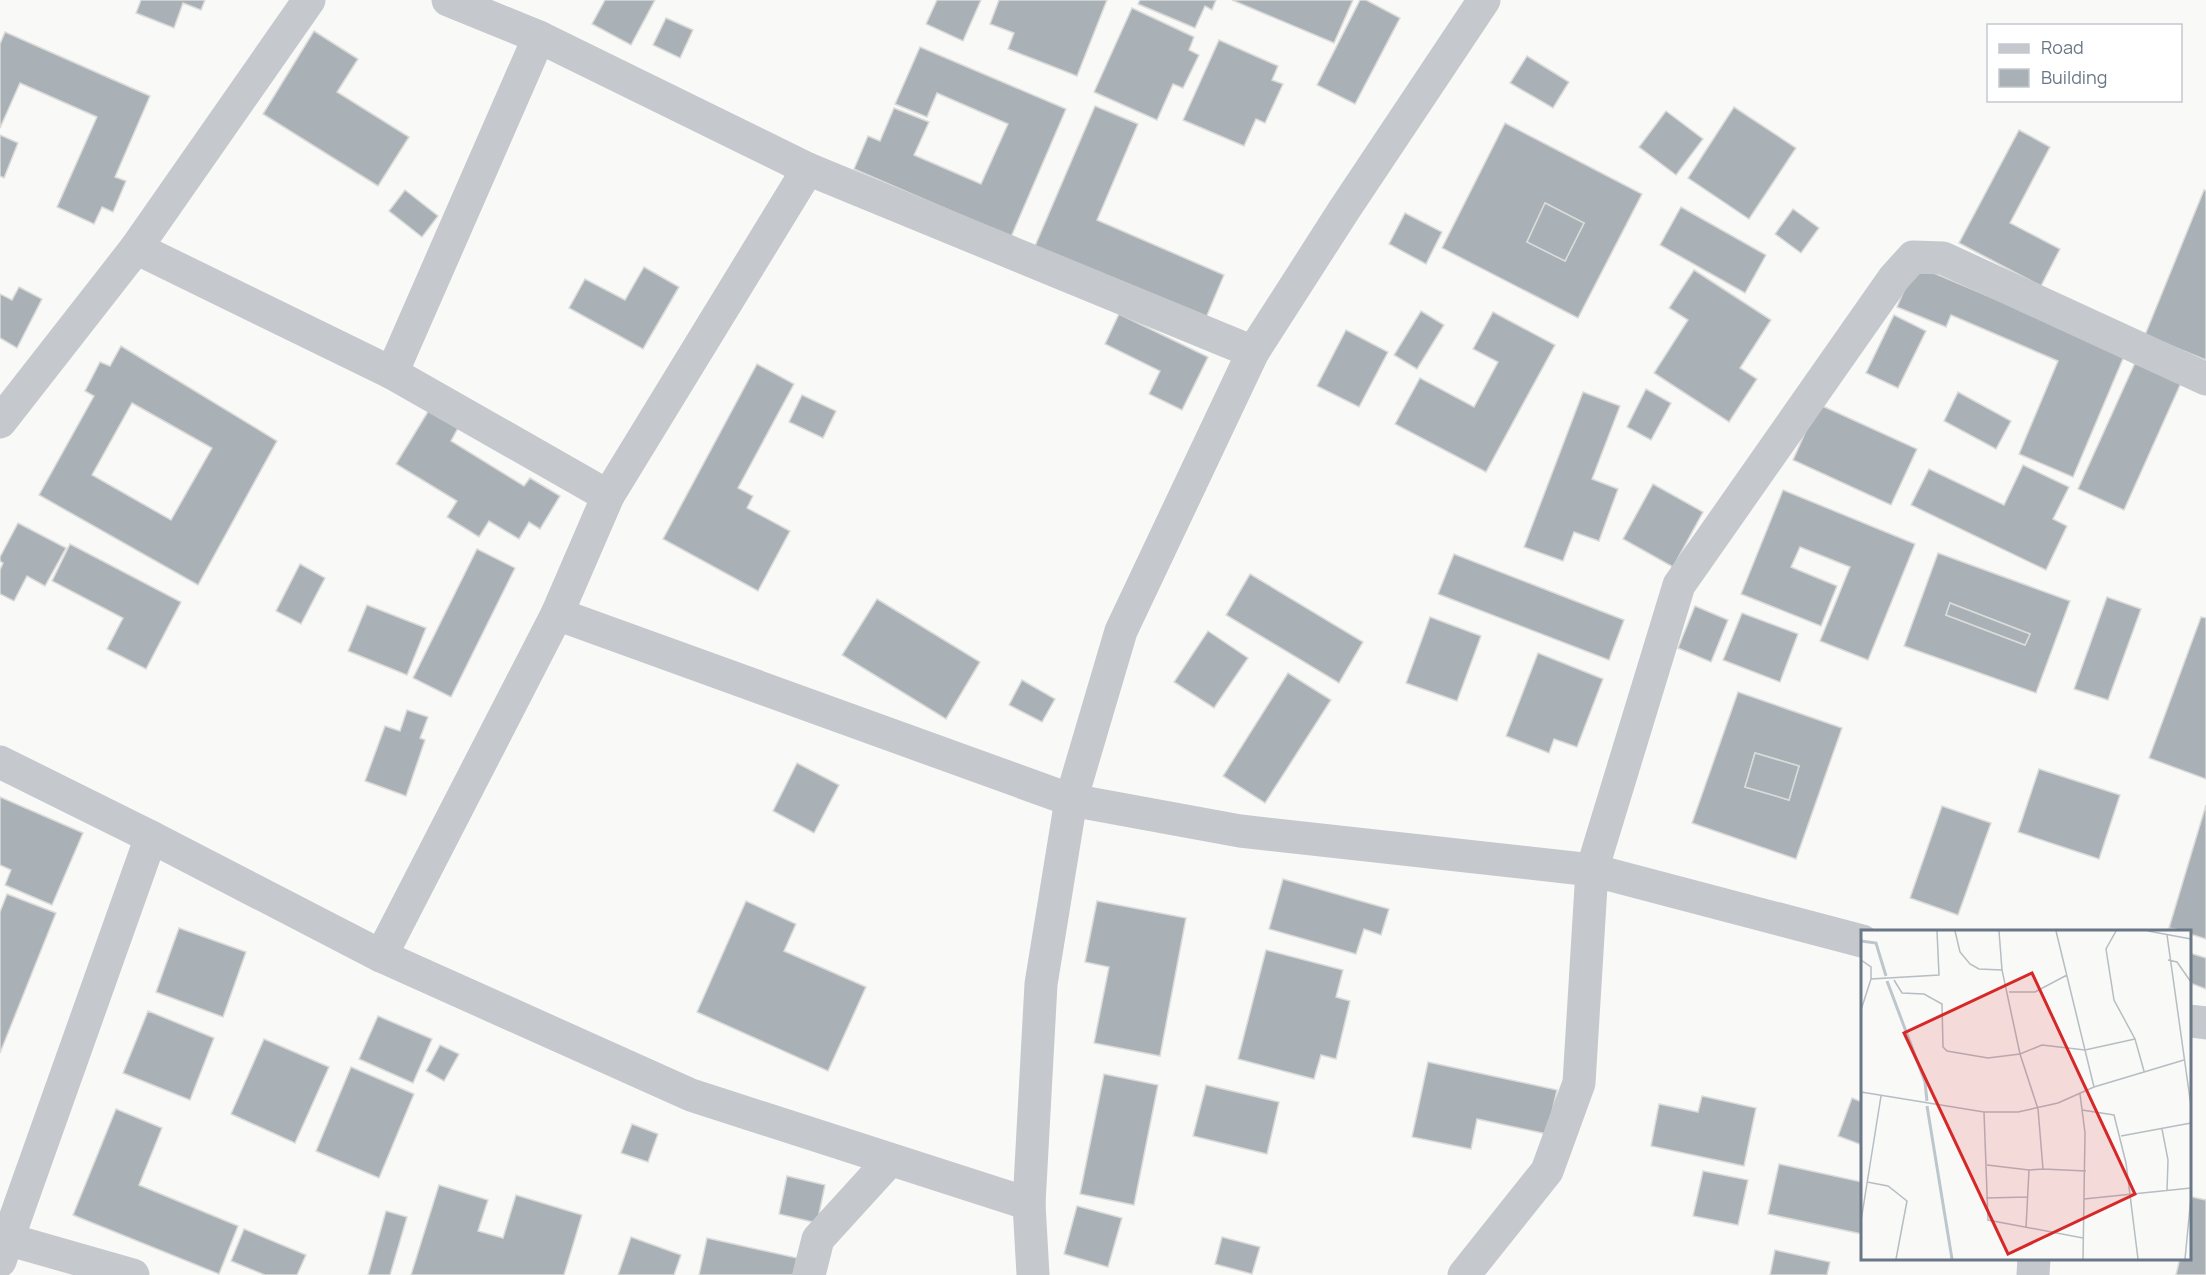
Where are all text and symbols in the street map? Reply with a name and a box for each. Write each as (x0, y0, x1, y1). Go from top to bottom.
legend (1987, 24, 2182, 102)
text: Road (2041, 35, 2084, 59)
text: Building (2041, 65, 2107, 89)
inset map (1861, 930, 2191, 1260)

